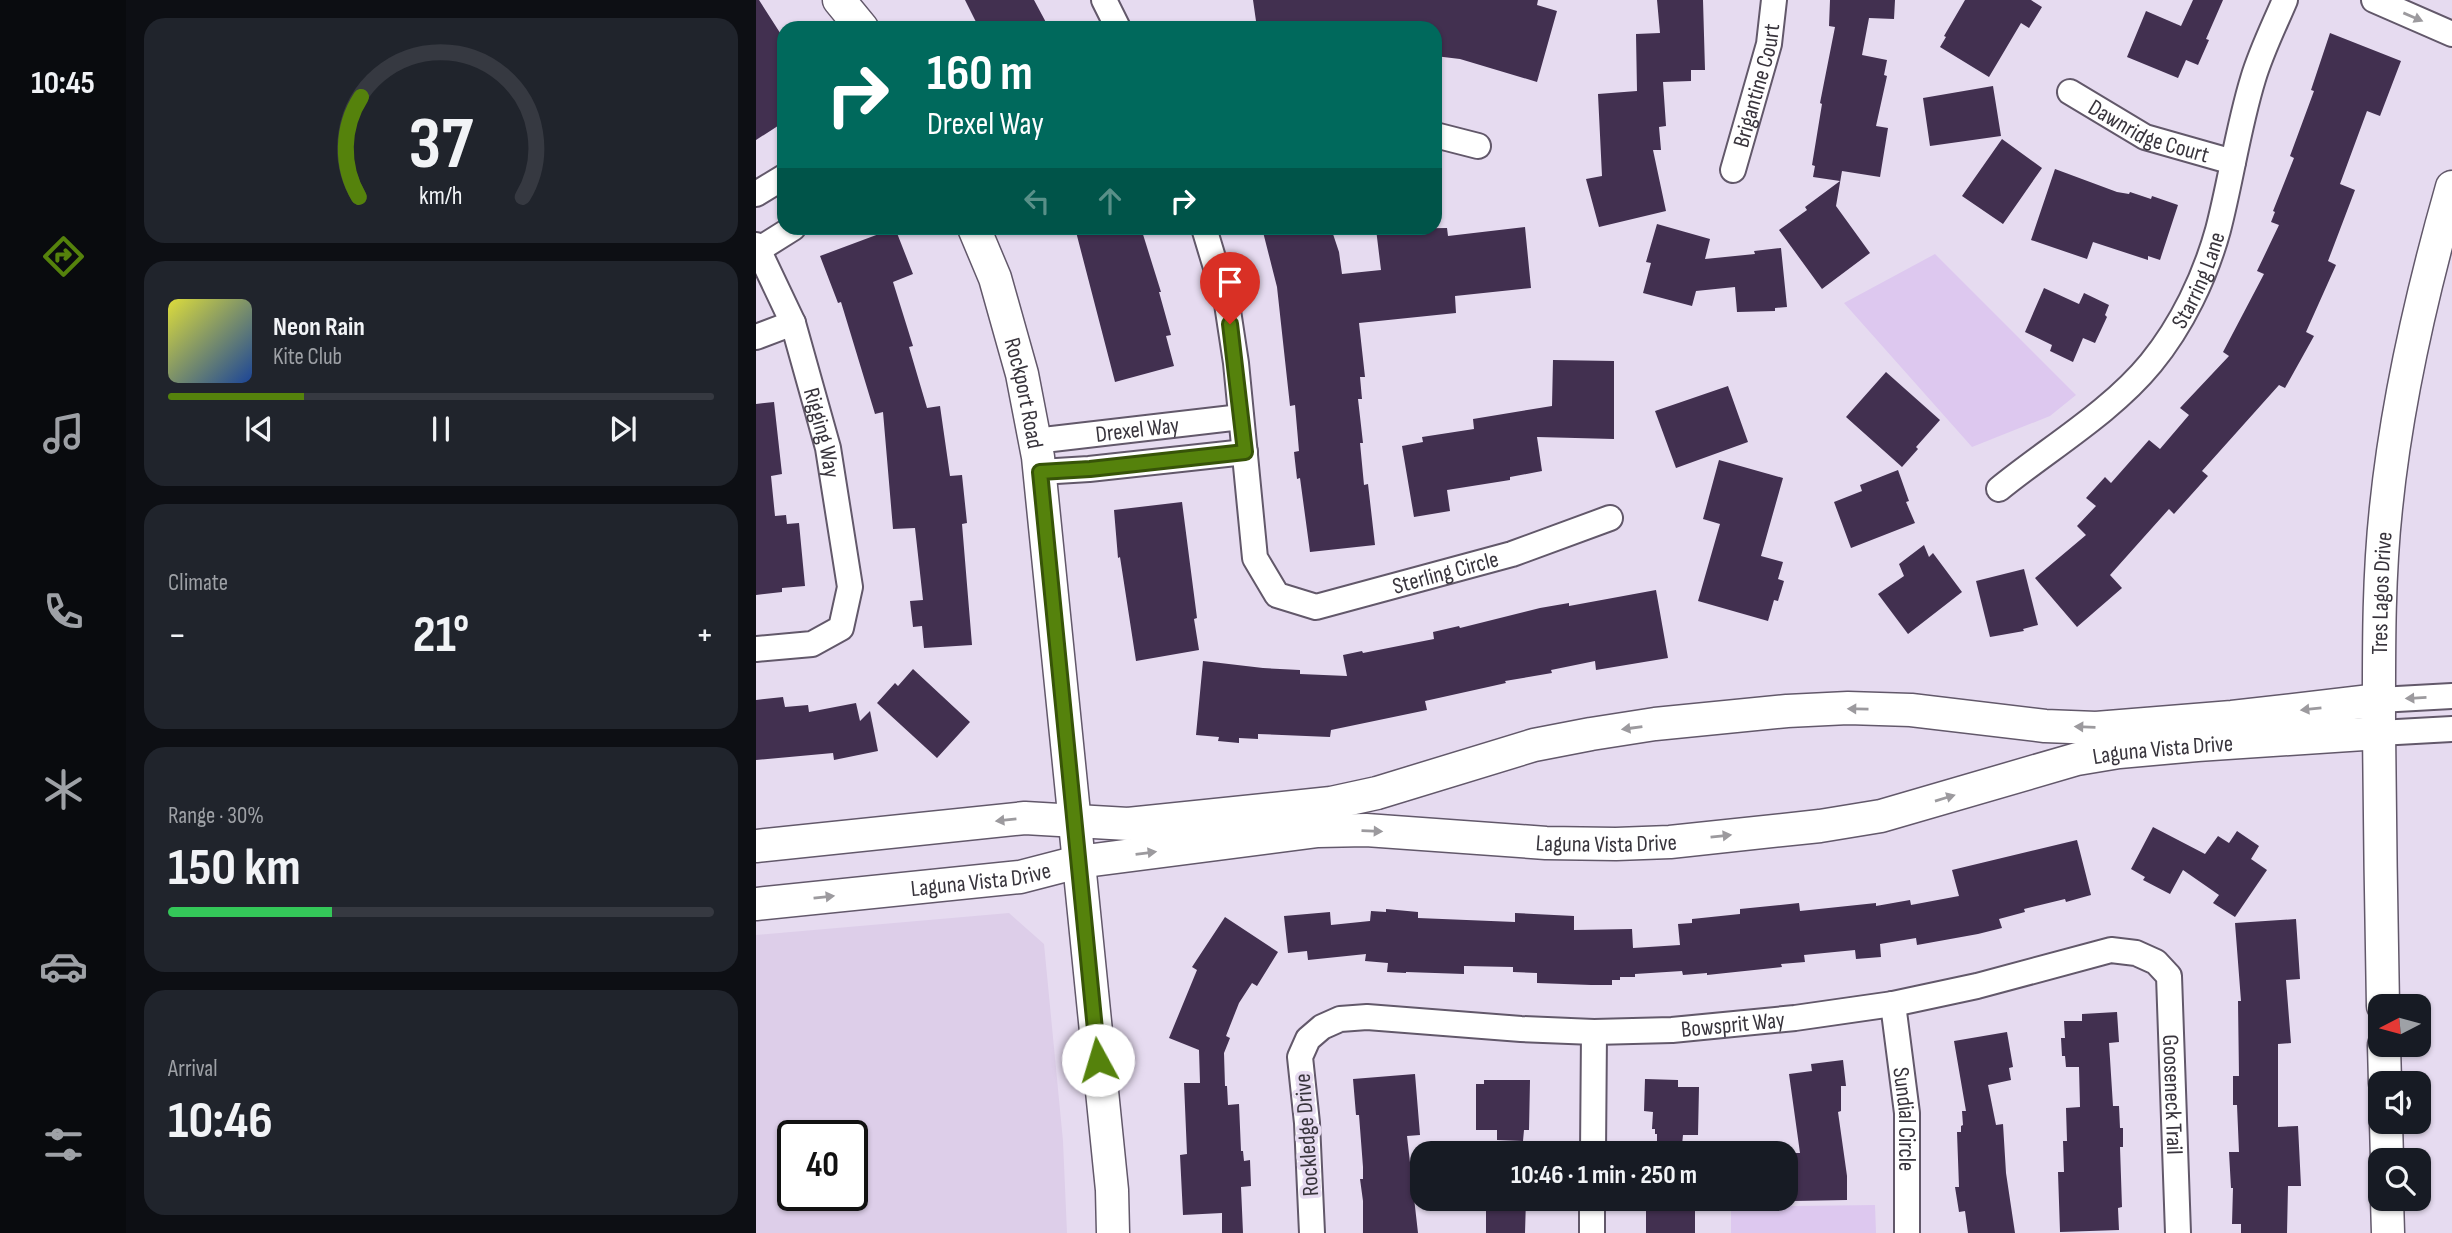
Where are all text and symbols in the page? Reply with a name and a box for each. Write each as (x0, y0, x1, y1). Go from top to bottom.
one-way arrow (2403, 12, 2424, 23)
street label: Brigantine Court (1727, 22, 1786, 151)
text: 160 m (927, 45, 1033, 104)
icon: right (812, 49, 903, 140)
text: 10:45 (31, 64, 95, 103)
street label: Dawnridge Court (2083, 93, 2212, 170)
text: 37 (409, 101, 473, 189)
text: Drexel Way (927, 105, 1044, 144)
text: km/h (419, 180, 463, 211)
icon: left (1018, 182, 1056, 220)
icon: ahead (1091, 182, 1129, 220)
icon: right (1164, 182, 1202, 220)
street label: Starring Lane (2166, 229, 2232, 334)
icon: directions (39, 232, 88, 281)
pin (1200, 252, 1260, 324)
icon: arrive (1211, 263, 1249, 301)
text: Neon Rain (273, 312, 365, 343)
street label: Rockport Road (997, 334, 1049, 451)
text: Kite Club (273, 343, 342, 371)
street label: Rigging Way (797, 385, 846, 480)
icon: music (39, 409, 88, 458)
icon: previous (240, 410, 278, 448)
icon: pause (422, 410, 460, 448)
icon: next (604, 410, 642, 448)
street label: Drexel Way (1094, 411, 1181, 449)
street label: Tres Lagos Drive (2366, 531, 2399, 655)
street label: Sterling Circle (1390, 545, 1502, 601)
text: Climate (168, 569, 228, 597)
icon: phone (39, 587, 88, 636)
text: 21° (413, 604, 469, 667)
text: − (168, 613, 187, 658)
text: + (695, 613, 714, 658)
one-way arrow (2404, 693, 2426, 704)
one-way arrow (1847, 703, 1869, 714)
one-way arrow (2300, 703, 2322, 714)
one-way arrow (2074, 721, 2096, 733)
one-way arrow (1621, 722, 1643, 733)
street label: Laguna Vista Drive (2091, 730, 2234, 771)
icon: climate (39, 765, 88, 814)
one-way arrow (1935, 792, 1956, 803)
text: Range · 30% (168, 802, 264, 830)
one-way arrow (995, 815, 1017, 826)
one-way arrow (1361, 825, 1383, 836)
street label: Laguna Vista Drive (1535, 828, 1678, 859)
one-way arrow (1711, 830, 1733, 841)
text: 150 km (168, 837, 301, 900)
one-way arrow (1135, 847, 1157, 858)
street label: Laguna Vista Drive (909, 857, 1054, 903)
one-way arrow (813, 891, 835, 902)
icon: car (39, 942, 88, 991)
north arrow (2368, 994, 2431, 1057)
map controls (2368, 994, 2431, 1211)
street label: Bowsprit Way (1680, 1006, 1786, 1044)
position arrow (1061, 1023, 1135, 1097)
street label: Gooseneck Trail (2156, 1034, 2188, 1155)
text: Arrival (168, 1055, 217, 1083)
street label: Sundial Circle (1886, 1066, 1920, 1171)
button: sound (2368, 1071, 2431, 1134)
street label: Rockledge Drive (1289, 1073, 1325, 1197)
text: 10:46 (168, 1090, 273, 1153)
icon: filters (39, 1120, 88, 1169)
speed limit sign: 40 (777, 1120, 868, 1211)
button: search (2368, 1148, 2431, 1211)
text: 10:46 · 1 min · 250 m (1511, 1160, 1697, 1191)

